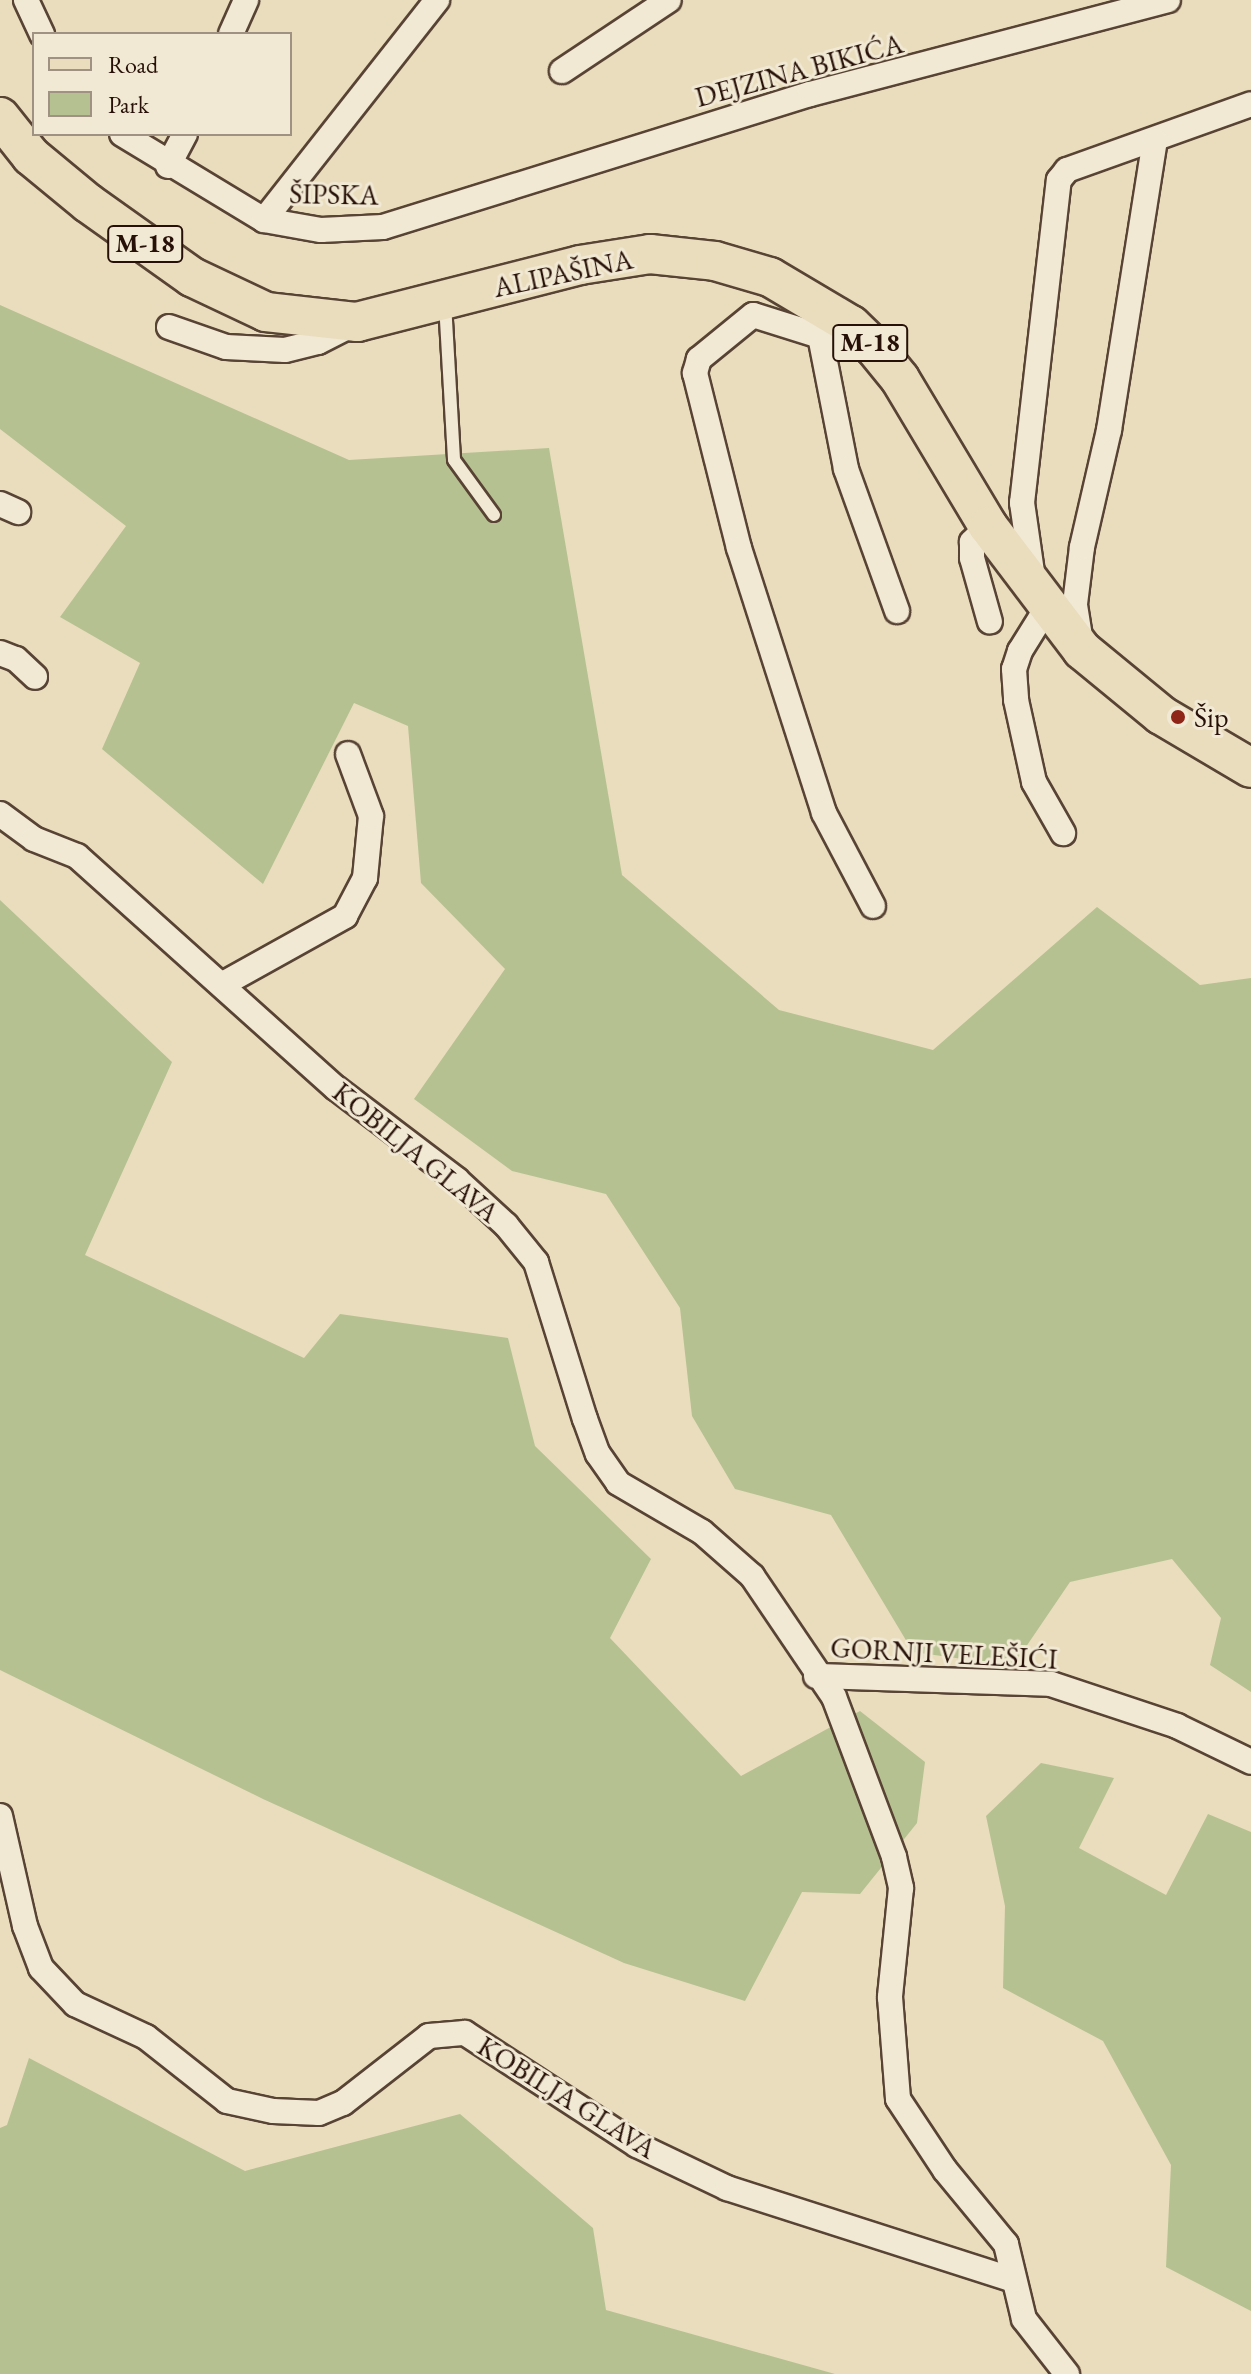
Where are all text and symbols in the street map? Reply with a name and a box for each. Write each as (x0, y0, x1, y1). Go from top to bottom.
street label: DEJZINA BIKIĆA (691, 26, 907, 114)
legend (32, 32, 292, 136)
text: Road (108, 49, 158, 80)
text: Park (108, 89, 149, 120)
street label: ŠIPSKA (289, 176, 379, 212)
road number: M-18 (107, 222, 183, 266)
street label: ALIPAŠINA (490, 242, 636, 304)
road number: M-18 (832, 321, 908, 365)
place label: Šip (1194, 700, 1228, 734)
marker: Šip (1169, 708, 1187, 726)
street label: KOBILJA GLAVA (326, 1075, 506, 1229)
street label: GORNJI VELEŠIĆI (830, 1630, 1058, 1676)
street label: KOBILJA GLAVA (472, 2029, 662, 2165)

